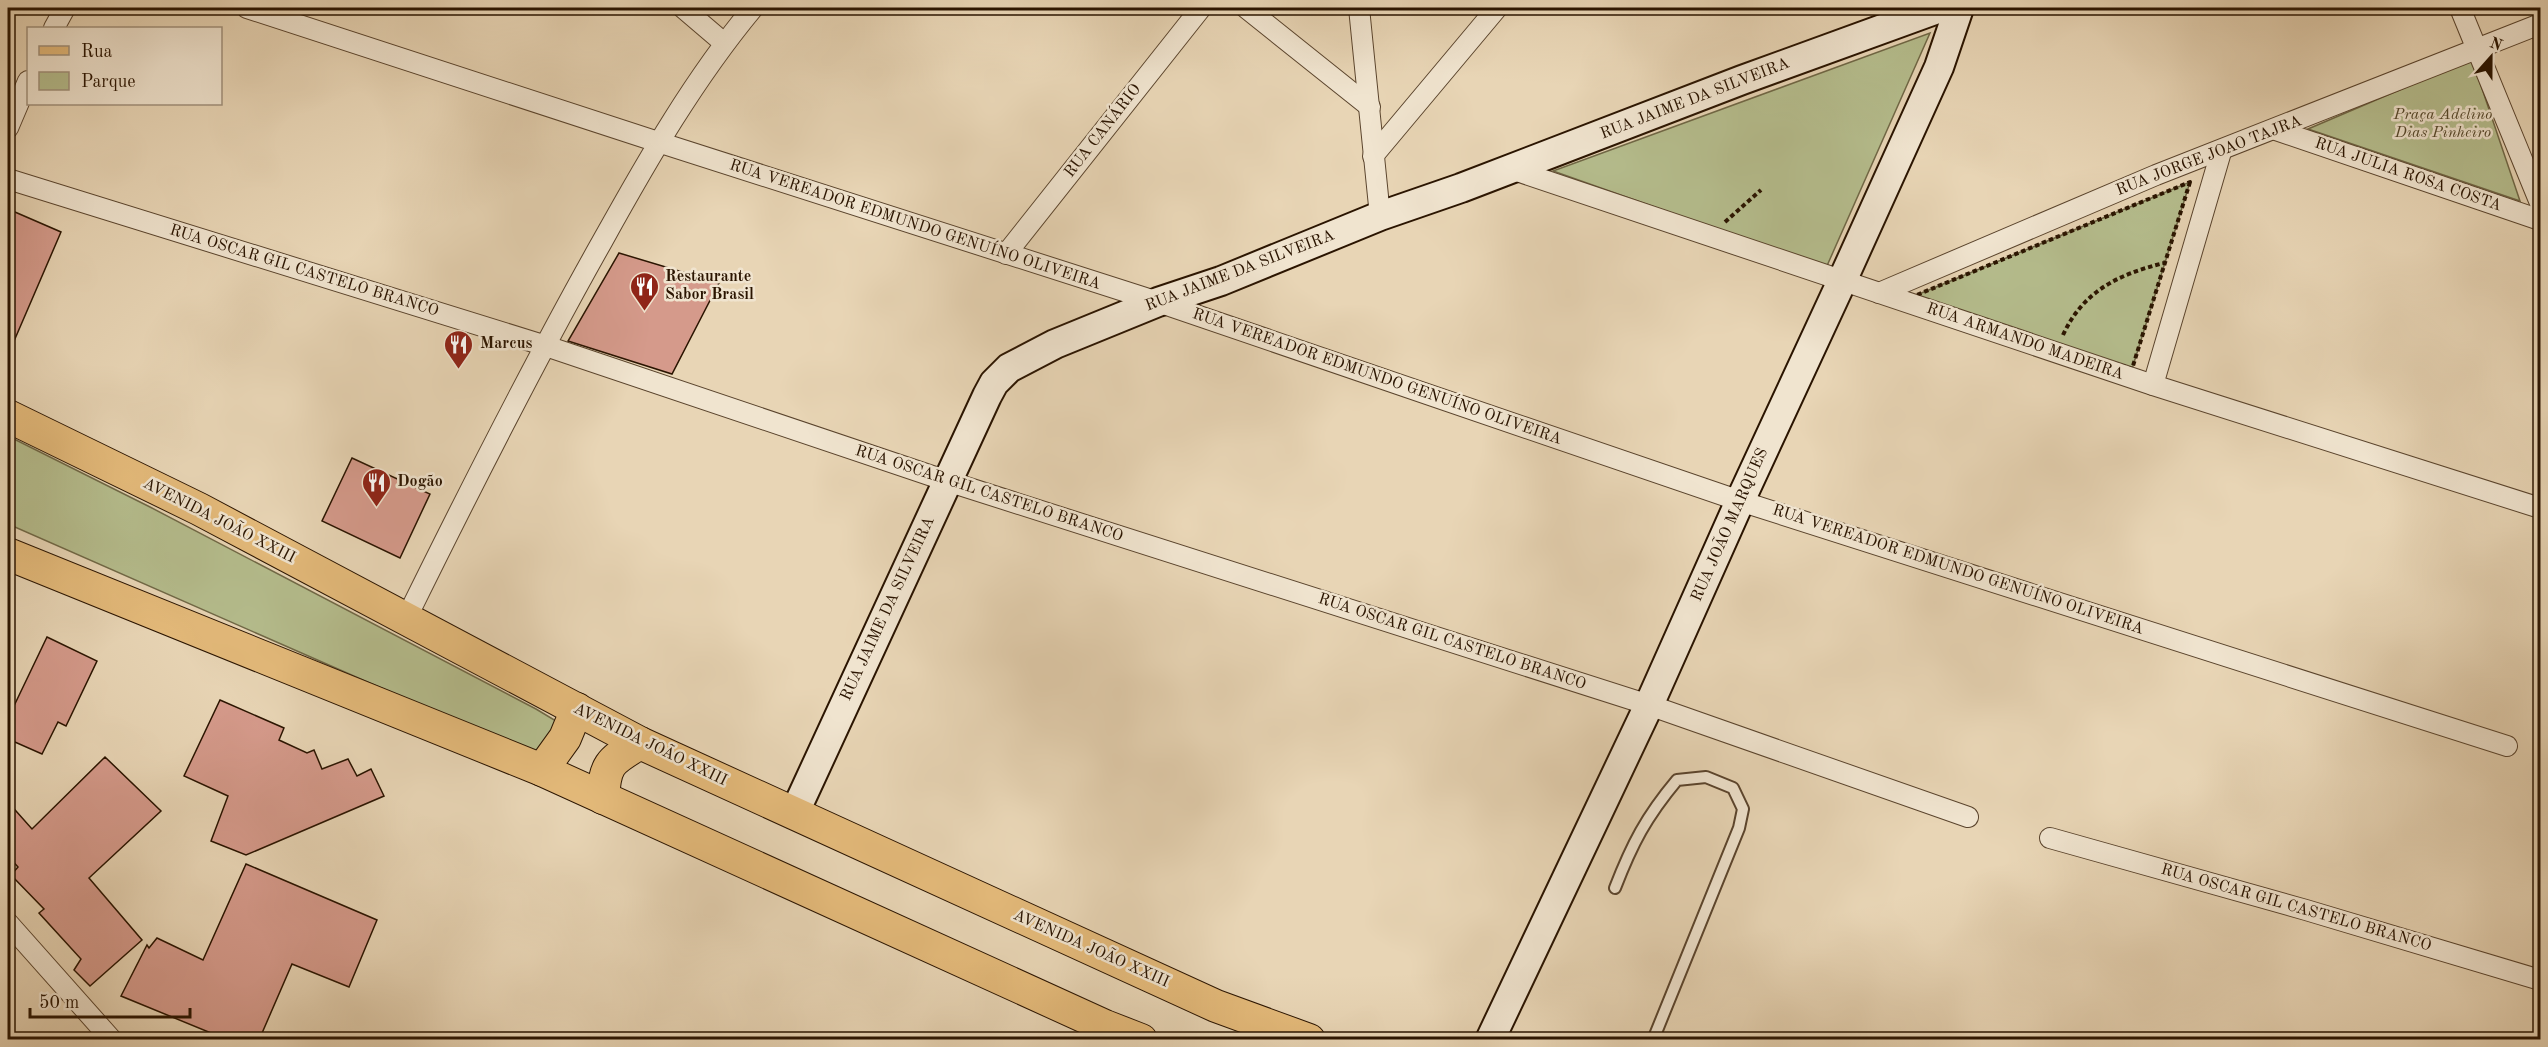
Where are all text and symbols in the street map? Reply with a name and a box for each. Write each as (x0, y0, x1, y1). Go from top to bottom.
legend (27, 27, 222, 105)
north arrow (2461, 27, 2521, 87)
text: N (2487, 35, 2505, 55)
text: Rua (81, 43, 112, 61)
street label: RUA JAIME DA SILVEIRA (1598, 55, 1792, 143)
text: Parque (81, 73, 136, 91)
street label: RUA CANÁRIO (1059, 79, 1144, 181)
park label: Praça Adelino Dias Pinheiro (2393, 107, 2492, 141)
street label: RUA JORGE JOAO TAJRA (2114, 113, 2304, 199)
street label: RUA JULIA ROSA COSTA (2313, 135, 2503, 215)
street label: RUA VEREADOR EDMUNDO GENUÍNO OLIVEIRA (727, 153, 1104, 293)
street label: RUA OSCAR GIL CASTELO BRANCO (168, 222, 440, 320)
street label: RUA JAIME DA SILVEIRA (1143, 227, 1337, 315)
place label: Restaurante Sabor Brasil (665, 269, 754, 303)
restaurant icon: Restaurante Sabor Brasil (628, 270, 660, 312)
street label: RUA ARMANDO MADEIRA (1924, 301, 2126, 383)
street label: RUA VEREADOR EDMUNDO GENUÍNO OLIVEIRA (1190, 302, 1565, 448)
restaurant icon: Marcus (443, 328, 475, 370)
place label: Marcus (480, 336, 533, 352)
street label: RUA OSCAR GIL CASTELO BRANCO (853, 443, 1125, 545)
street label: RUA JOÃO MARQUES (1685, 444, 1771, 604)
restaurant icon: Dogão (360, 466, 392, 508)
street label: AVENIDA JOÃO XXIII (140, 472, 300, 566)
place label: Dogão (397, 474, 443, 490)
street label: RUA VEREADOR EDMUNDO GENUÍNO OLIVEIRA (1770, 498, 2147, 638)
street label: RUA JAIME DA SILVEIRA (838, 514, 938, 704)
street label: RUA OSCAR GIL CASTELO BRANCO (1316, 591, 1588, 693)
street label: AVENIDA JOÃO XXIII (571, 697, 731, 789)
street label: RUA OSCAR GIL CASTELO BRANCO (2159, 862, 2433, 954)
street label: AVENIDA JOÃO XXIII (1011, 904, 1173, 991)
scale bar (30, 981, 190, 1019)
text: 50 m (39, 994, 79, 1012)

